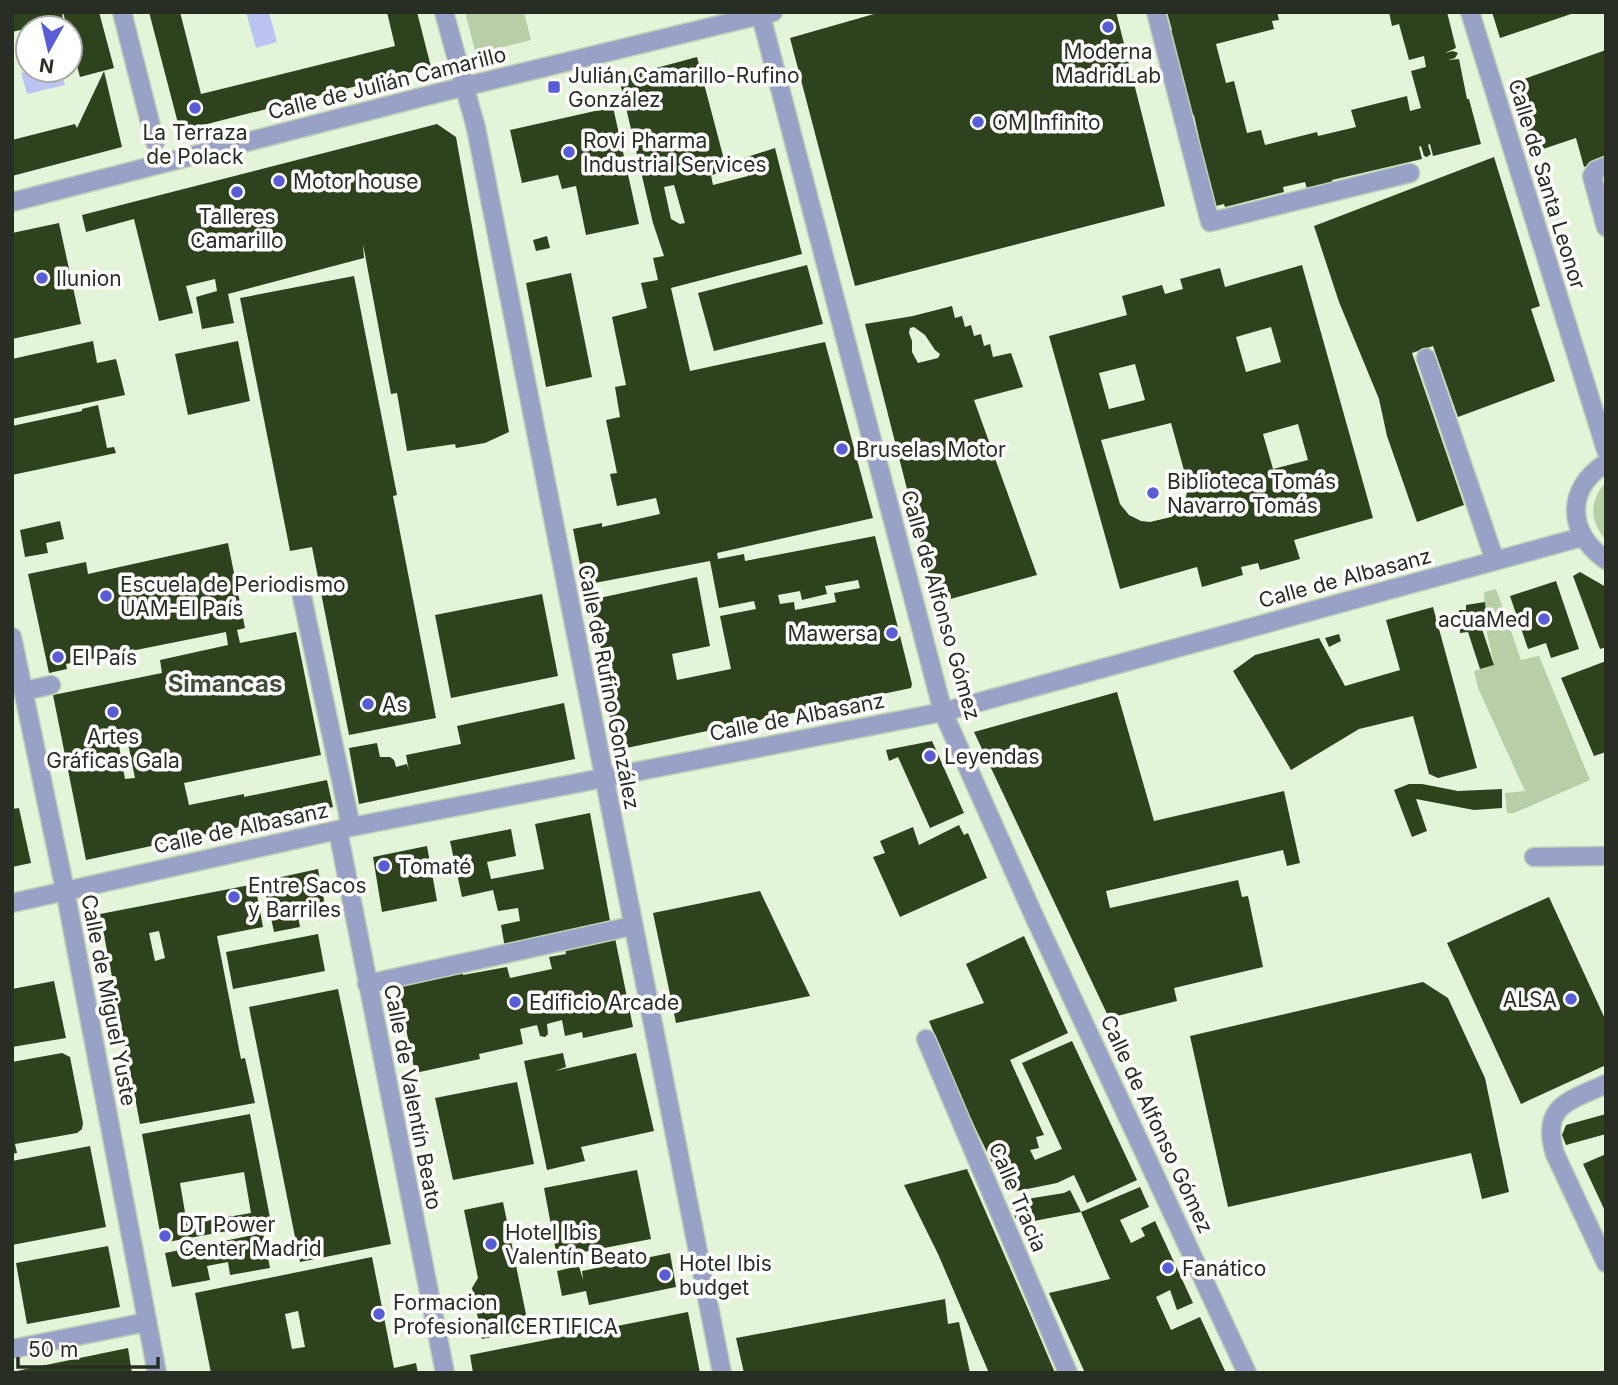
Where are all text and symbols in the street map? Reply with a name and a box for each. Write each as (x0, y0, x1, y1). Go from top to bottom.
north arrow (14, 14, 84, 84)
marker: Moderna MadridLab (1100, 19, 1116, 35)
place label: Moderna MadridLab (1055, 39, 1161, 88)
street label: Calle de Julián Camarillo (265, 41, 509, 125)
text: N (38, 53, 55, 78)
place label: Julián Camarillo-Rufino González (568, 63, 800, 112)
street label: Calle de Santa Leonor (1503, 76, 1591, 292)
marker: Julián Camarillo-Rufino González (546, 79, 562, 95)
marker: La Terraza de Polack (187, 100, 203, 116)
place label: OM Infinito (992, 110, 1101, 135)
marker: OM Infinito (970, 114, 986, 130)
place label: La Terraza de Polack (142, 120, 248, 169)
place label: Rovi Pharma Industrial Services (583, 128, 767, 177)
marker: Rovi Pharma Industrial Services (561, 144, 577, 160)
place label: Motor house (293, 169, 418, 194)
marker: Motor house (271, 173, 287, 189)
marker: Talleres Camarillo (229, 184, 245, 200)
place label: Talleres Camarillo (190, 204, 284, 253)
place label: Ilunion (56, 266, 122, 291)
marker: Ilunion (34, 270, 50, 286)
place label: Bruselas Motor (856, 437, 1006, 462)
marker: Bruselas Motor (834, 441, 850, 457)
place label: Biblioteca Tomás Navarro Tomás (1167, 469, 1336, 518)
marker: Biblioteca Tomás Navarro Tomás (1145, 485, 1161, 501)
street label: Calle de Alfonso Gómez (896, 487, 986, 723)
street label: Calle de Albasanz (1256, 543, 1434, 613)
street label: Calle de Rufino González (573, 562, 645, 812)
place label: Escuela de Periodismo UAM-El País (120, 572, 346, 621)
marker: Escuela de Periodismo UAM-El País (98, 588, 114, 604)
place label: acuaMed (1438, 607, 1530, 632)
marker: acuaMed (1536, 611, 1552, 627)
place label: Mawersa (787, 621, 878, 646)
marker: Mawersa (884, 625, 900, 641)
place label: El País (72, 645, 137, 670)
marker: El País (50, 649, 66, 665)
district label: Simancas (168, 669, 282, 698)
street label: Calle de Albasanz (707, 688, 887, 746)
place label: As (382, 692, 408, 717)
marker: As (360, 696, 376, 712)
marker: Artes Gráficas Gala (105, 704, 121, 720)
place label: Artes Gráficas Gala (46, 724, 180, 773)
place label: Leyendas (944, 744, 1039, 769)
marker: Leyendas (922, 748, 938, 764)
street label: Calle de Albasanz (151, 797, 331, 859)
place label: Tomaté (398, 854, 472, 879)
marker: Tomaté (376, 858, 392, 874)
place label: Entre Sacos y Barriles (248, 873, 367, 922)
marker: Entre Sacos y Barriles (226, 889, 242, 905)
street label: Calle de Miguel Yuste (76, 892, 142, 1108)
street label: Calle de Valentín Beato (379, 982, 447, 1212)
place label: ALSA (1503, 987, 1557, 1012)
place label: Edificio Arcade (529, 990, 679, 1015)
marker: ALSA (1563, 991, 1579, 1007)
marker: Edificio Arcade (507, 994, 523, 1010)
street label: Calle de Alfonso Gómez (1095, 1011, 1219, 1237)
street label: Calle Tracia (984, 1139, 1052, 1255)
place label: DT Power Center Madrid (179, 1212, 322, 1261)
place label: Hotel Ibis Valentín Beato (505, 1220, 647, 1269)
marker: DT Power Center Madrid (157, 1228, 173, 1244)
marker: Hotel Ibis Valentín Beato (483, 1236, 499, 1252)
place label: Hotel Ibis budget (679, 1251, 772, 1300)
place label: Fanático (1182, 1256, 1266, 1281)
marker: Fanático (1160, 1260, 1176, 1276)
marker: Hotel Ibis budget (657, 1267, 673, 1283)
place label: Formacion Profesional CERTIFICA (393, 1290, 618, 1339)
marker: Formacion Profesional CERTIFICA (371, 1306, 387, 1322)
scale bar (18, 1326, 158, 1370)
text: 50 m (28, 1337, 78, 1362)

